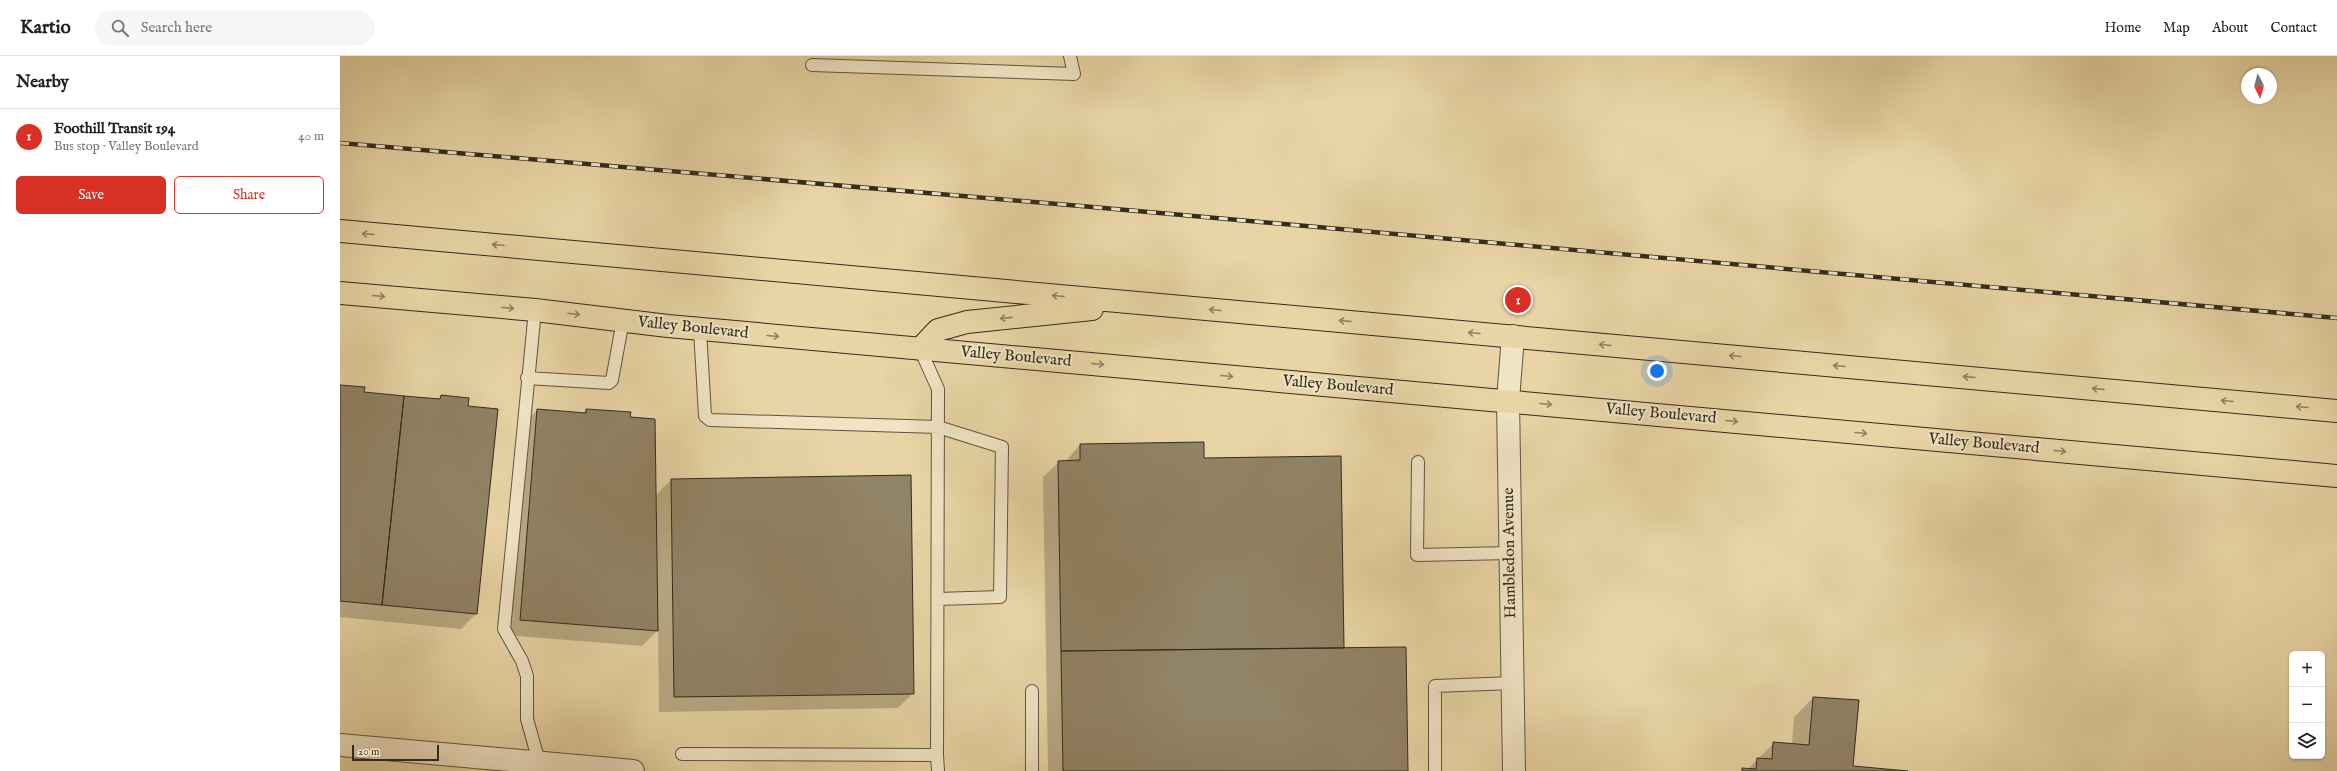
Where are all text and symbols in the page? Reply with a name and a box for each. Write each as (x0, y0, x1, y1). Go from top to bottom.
search box (95, 10, 375, 46)
text: Kartio (20, 16, 71, 40)
icon: search (109, 17, 131, 39)
text: Search here (141, 18, 212, 37)
text: Home (2105, 19, 2141, 37)
text: Map (2163, 19, 2190, 37)
text: About (2212, 19, 2248, 37)
text: Contact (2270, 19, 2317, 37)
north arrow (2241, 68, 2277, 104)
text: Nearby (16, 72, 69, 93)
text: Foothill Transit 194 (54, 119, 175, 138)
text: 1 (27, 128, 31, 145)
text: 40 m (298, 128, 324, 145)
text: Bus stop · Valley Boulevard (54, 138, 199, 155)
button: Save (16, 176, 166, 214)
button: Share (174, 176, 324, 214)
one-way arrow (362, 230, 375, 238)
one-way arrow (492, 242, 505, 249)
pin: 1 (1505, 285, 1531, 315)
one-way arrow (1052, 292, 1065, 300)
one-way arrow (372, 293, 385, 300)
one-way arrow (501, 304, 514, 311)
one-way arrow (1209, 306, 1222, 314)
one-way arrow (567, 311, 580, 318)
street label: Valley Boulevard (636, 312, 750, 344)
one-way arrow (1000, 314, 1013, 321)
one-way arrow (1339, 318, 1352, 325)
one-way arrow (1468, 329, 1481, 336)
one-way arrow (766, 332, 779, 339)
one-way arrow (1599, 341, 1612, 348)
street label: Valley Boulevard (959, 342, 1073, 372)
one-way arrow (1729, 353, 1742, 360)
one-way arrow (1091, 361, 1104, 368)
your location (1647, 361, 1667, 381)
one-way arrow (1833, 362, 1846, 369)
street label: Valley Boulevard (1281, 371, 1395, 401)
one-way arrow (1220, 372, 1233, 379)
one-way arrow (1962, 374, 1975, 381)
one-way arrow (2092, 385, 2105, 393)
one-way arrow (2221, 397, 2234, 404)
street label: Valley Boulevard (1604, 399, 1718, 429)
one-way arrow (1539, 400, 1552, 408)
one-way arrow (2296, 404, 2309, 411)
one-way arrow (1725, 417, 1738, 424)
one-way arrow (1854, 429, 1867, 436)
street label: Valley Boulevard (1927, 429, 2041, 459)
one-way arrow (2053, 447, 2066, 454)
street label: Hambledon Avenue (1499, 487, 1521, 619)
map controls (2289, 651, 2325, 759)
button: + (2289, 651, 2325, 687)
button: − (2289, 687, 2325, 723)
button: layers (2289, 723, 2325, 759)
scale bar (352, 743, 439, 762)
text: 20 m (358, 745, 379, 759)

